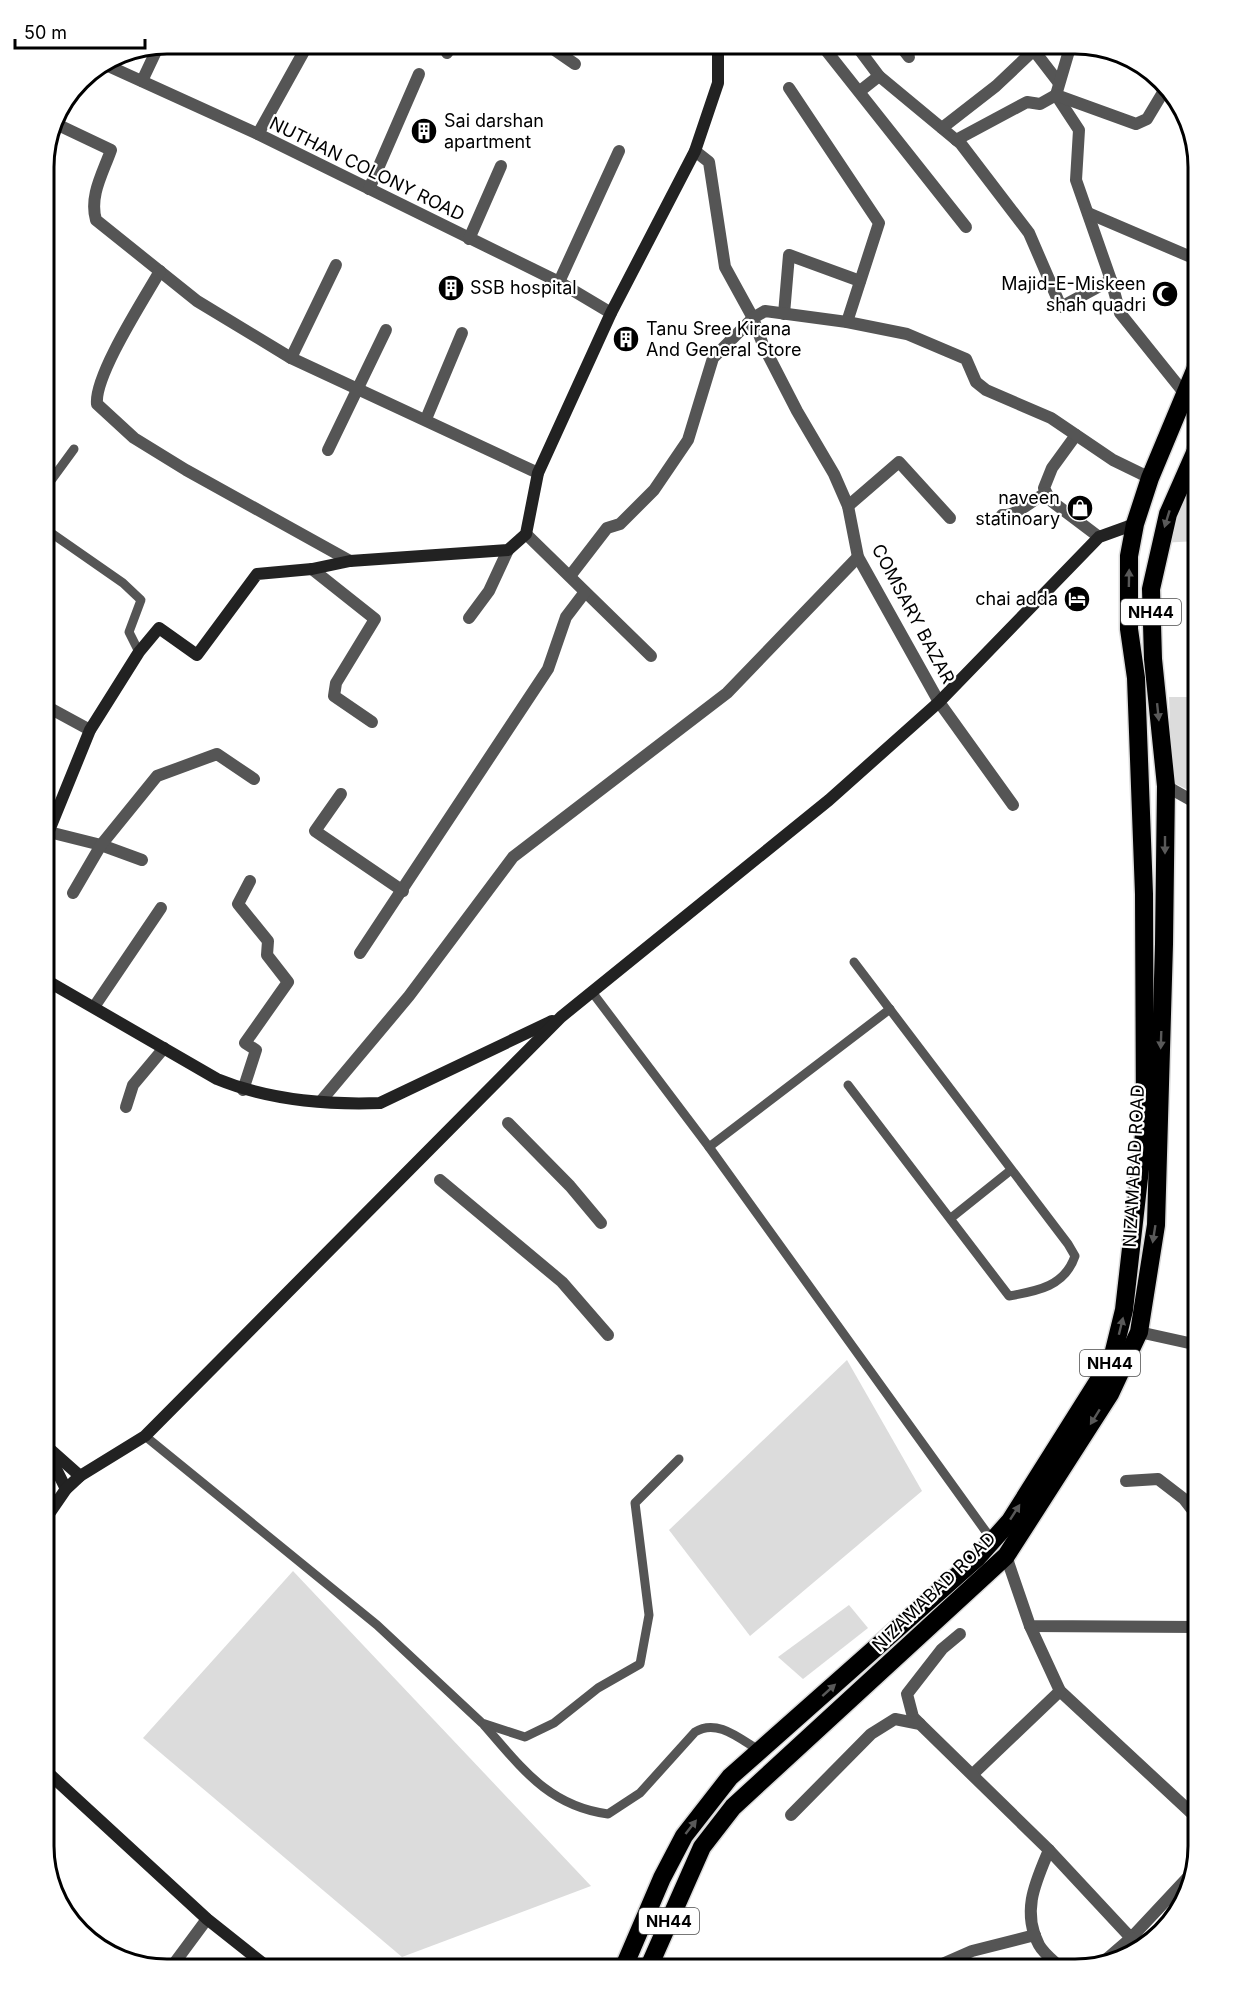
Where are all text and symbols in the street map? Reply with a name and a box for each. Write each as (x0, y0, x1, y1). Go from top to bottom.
scale bar (15, 12, 146, 50)
text: 50 m (24, 22, 67, 43)
place label: Sai darshan apartment (444, 110, 544, 152)
street label: NUTHAN COLONY ROAD (266, 112, 468, 225)
building icon: Sai darshan apartment (409, 116, 439, 146)
building icon: SSB hospital (436, 273, 466, 303)
place label: Majid-E-Miskeen shah quadri (1001, 273, 1146, 315)
place label: SSB hospital (470, 277, 577, 298)
mosque icon: Majid-E-Miskeen shah quadri (1150, 279, 1180, 309)
place label: Tanu Sree Kirana And General Store (646, 318, 802, 360)
building icon: Tanu Sree Kirana And General Store (611, 324, 641, 354)
place label: naveen statinoary (975, 487, 1060, 529)
shop icon: naveen statinoary (1065, 493, 1095, 523)
one-way arrow (1162, 510, 1171, 528)
street label: COMSARY BAZAR (868, 540, 959, 688)
one-way arrow (1124, 569, 1134, 588)
hotel icon: chai adda (1062, 584, 1092, 614)
place label: chai adda (975, 588, 1058, 609)
road number: NH44 (1121, 599, 1181, 625)
one-way arrow (1153, 702, 1163, 721)
one-way arrow (1160, 835, 1170, 854)
one-way arrow (1157, 1030, 1166, 1049)
street label: NIZAMABAD ROAD (1119, 1084, 1148, 1248)
one-way arrow (1149, 1225, 1158, 1244)
one-way arrow (1116, 1316, 1126, 1335)
road number: NH44 (1080, 1350, 1140, 1376)
one-way arrow (1089, 1409, 1100, 1425)
one-way arrow (1009, 1505, 1021, 1521)
street label: NIZAMABAD ROAD (868, 1527, 1000, 1656)
one-way arrow (821, 1683, 836, 1697)
one-way arrow (685, 1819, 698, 1835)
road number: NH44 (639, 1908, 699, 1934)

